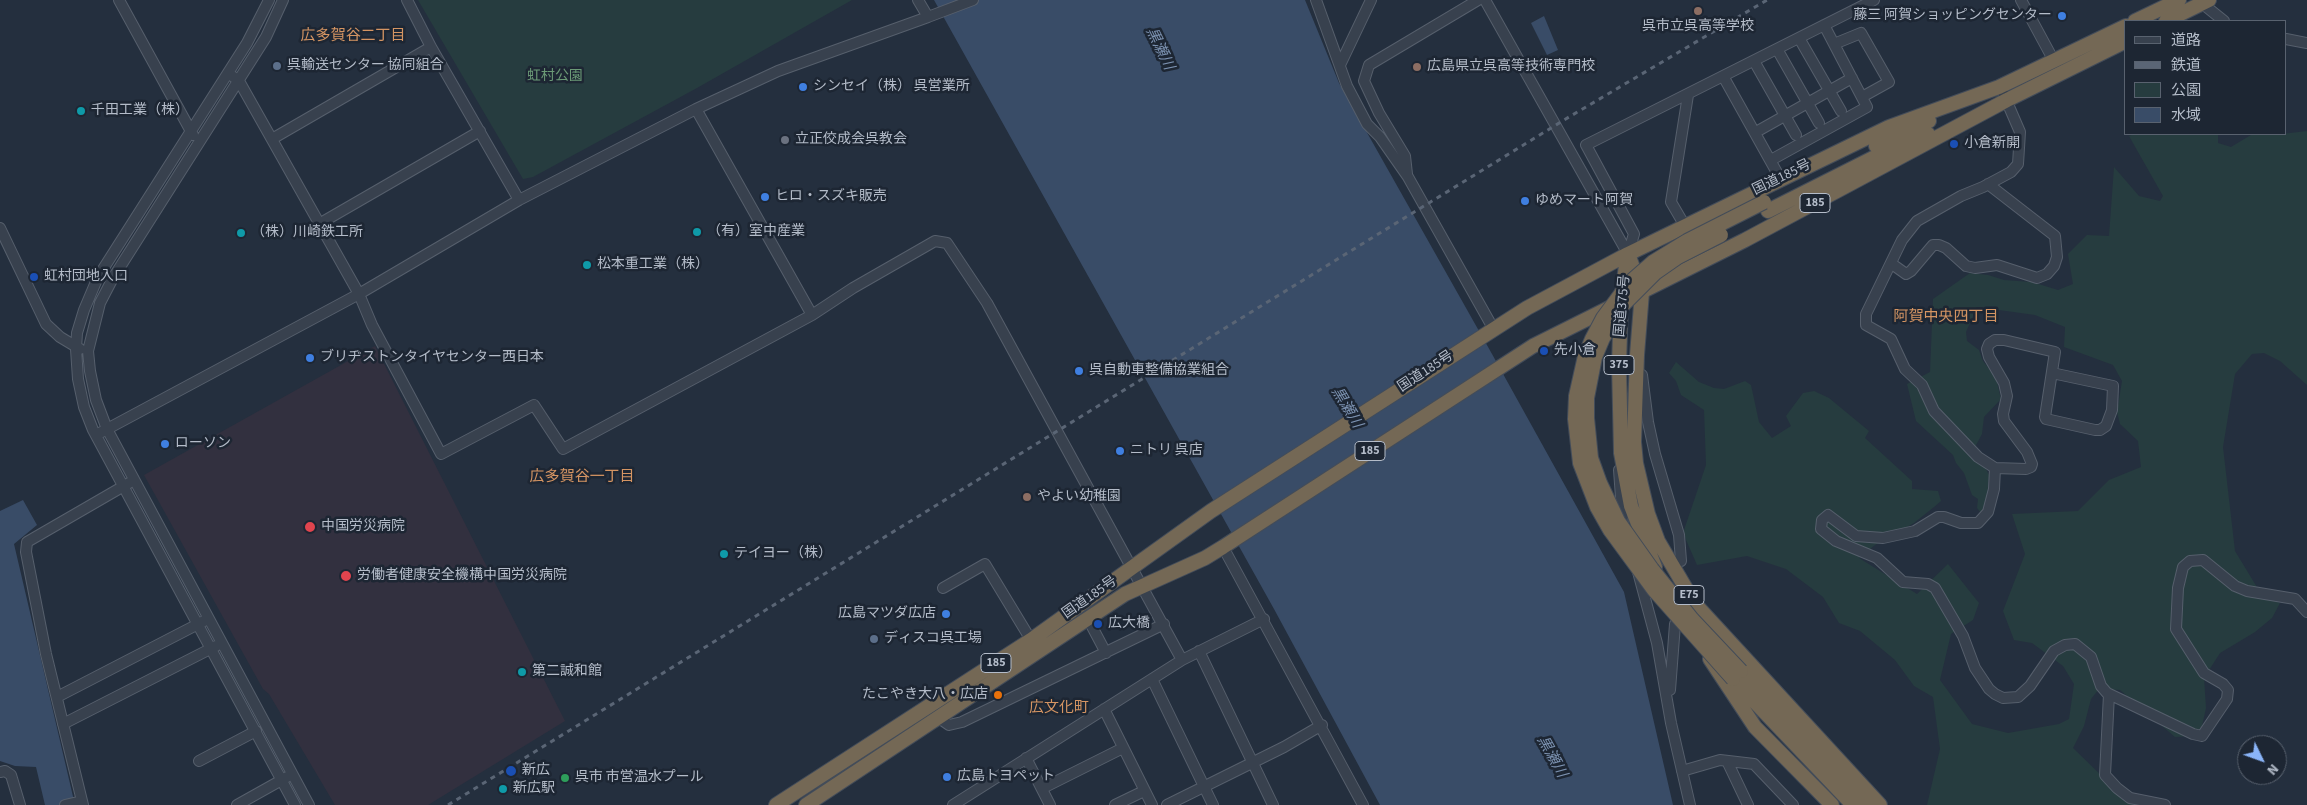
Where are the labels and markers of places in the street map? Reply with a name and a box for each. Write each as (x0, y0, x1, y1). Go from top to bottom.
marker: 呉市立呉高等学校 (1692, 5, 1704, 17)
place label: 藤三 阿賀ショッピングセンター (1853, 8, 2052, 24)
marker: 藤三 阿賀ショッピングセンター (2056, 10, 2068, 22)
place label: 呉市立呉高等学校 (1642, 19, 1754, 35)
place label: 呉輸送センター 協同組合 (287, 58, 444, 74)
place label: 広島県立呉高等技術専門校 (1427, 59, 1595, 75)
marker: 呉輸送センター 協同組合 (271, 60, 283, 72)
marker: 広島県立呉高等技術専門校 (1411, 61, 1423, 73)
place label: シンセイ（株） 呉営業所 (813, 79, 970, 95)
marker: シンセイ（株） 呉営業所 (797, 81, 809, 93)
place label: 千田工業（株） (91, 103, 189, 119)
marker: 千田工業（株） (75, 105, 87, 117)
place label: 立正佼成会呉教会 (795, 132, 907, 148)
marker: 立正佼成会呉教会 (779, 134, 791, 146)
place label: 小倉新開 (1964, 136, 2020, 152)
marker: 小倉新開 (1948, 138, 1960, 150)
place label: ヒロ・スズキ販売 (775, 189, 887, 205)
marker: ヒロ・スズキ販売 (759, 191, 771, 203)
place label: ゆめマート阿賀 (1535, 193, 1633, 209)
marker: ゆめマート阿賀 (1519, 195, 1531, 207)
place label: （有）室中産業 (707, 224, 805, 240)
place label: （株）川崎鉄工所 (251, 225, 363, 241)
marker: （有）室中産業 (691, 226, 703, 238)
marker: （株）川崎鉄工所 (235, 227, 247, 239)
place label: 松本重工業（株） (597, 257, 709, 273)
marker: 松本重工業（株） (581, 259, 593, 271)
place label: 虹村団地入口 (44, 269, 128, 285)
marker: 虹村団地入口 (28, 271, 40, 283)
place label: 先小倉 (1554, 343, 1596, 359)
marker: 先小倉 (1538, 345, 1550, 357)
place label: ブリヂストンタイヤセンター西日本 (320, 350, 544, 366)
marker: ブリヂストンタイヤセンター西日本 (304, 352, 316, 364)
place label: 呉自動車整備協業組合 (1089, 363, 1229, 379)
marker: 呉自動車整備協業組合 (1073, 365, 1085, 377)
place label: ローソン (175, 436, 231, 452)
marker: ローソン (159, 438, 171, 450)
place label: ニトリ 呉店 (1130, 443, 1203, 459)
marker: ニトリ 呉店 (1114, 445, 1126, 457)
place label: やよい幼稚園 (1037, 489, 1121, 505)
marker: やよい幼稚園 (1021, 491, 1033, 503)
place label: 中国労災病院 (321, 519, 405, 535)
marker: 中国労災病院 (303, 520, 317, 534)
place label: テイヨー（株） (734, 546, 832, 562)
marker: テイヨー（株） (718, 548, 730, 560)
place label: 労働者健康安全機構中国労災病院 (357, 568, 567, 584)
marker: 労働者健康安全機構中国労災病院 (339, 569, 353, 583)
place label: 広島マツダ広店 (838, 606, 936, 622)
marker: 広島マツダ広店 (940, 608, 952, 620)
place label: 広大橋 (1108, 616, 1150, 632)
marker: 広大橋 (1092, 618, 1104, 630)
place label: ディスコ呉工場 (884, 631, 982, 647)
marker: ディスコ呉工場 (868, 633, 880, 645)
place label: 第二誠和館 (532, 664, 602, 680)
marker: 第二誠和館 (516, 666, 528, 678)
place label: たこやき大八・広店 (862, 687, 988, 703)
marker: たこやき大八・広店 (992, 689, 1004, 701)
place label: 新広 (522, 763, 550, 779)
marker: 新広 (504, 764, 518, 778)
place label: 広島トヨペット (957, 769, 1055, 785)
place label: 呉市 市営温水プール (575, 770, 704, 786)
marker: 広島トヨペット (941, 771, 953, 783)
marker: 呉市 市営温水プール (559, 772, 571, 784)
place label: 新広駅 (513, 781, 555, 797)
marker: 新広駅 (497, 783, 509, 795)

